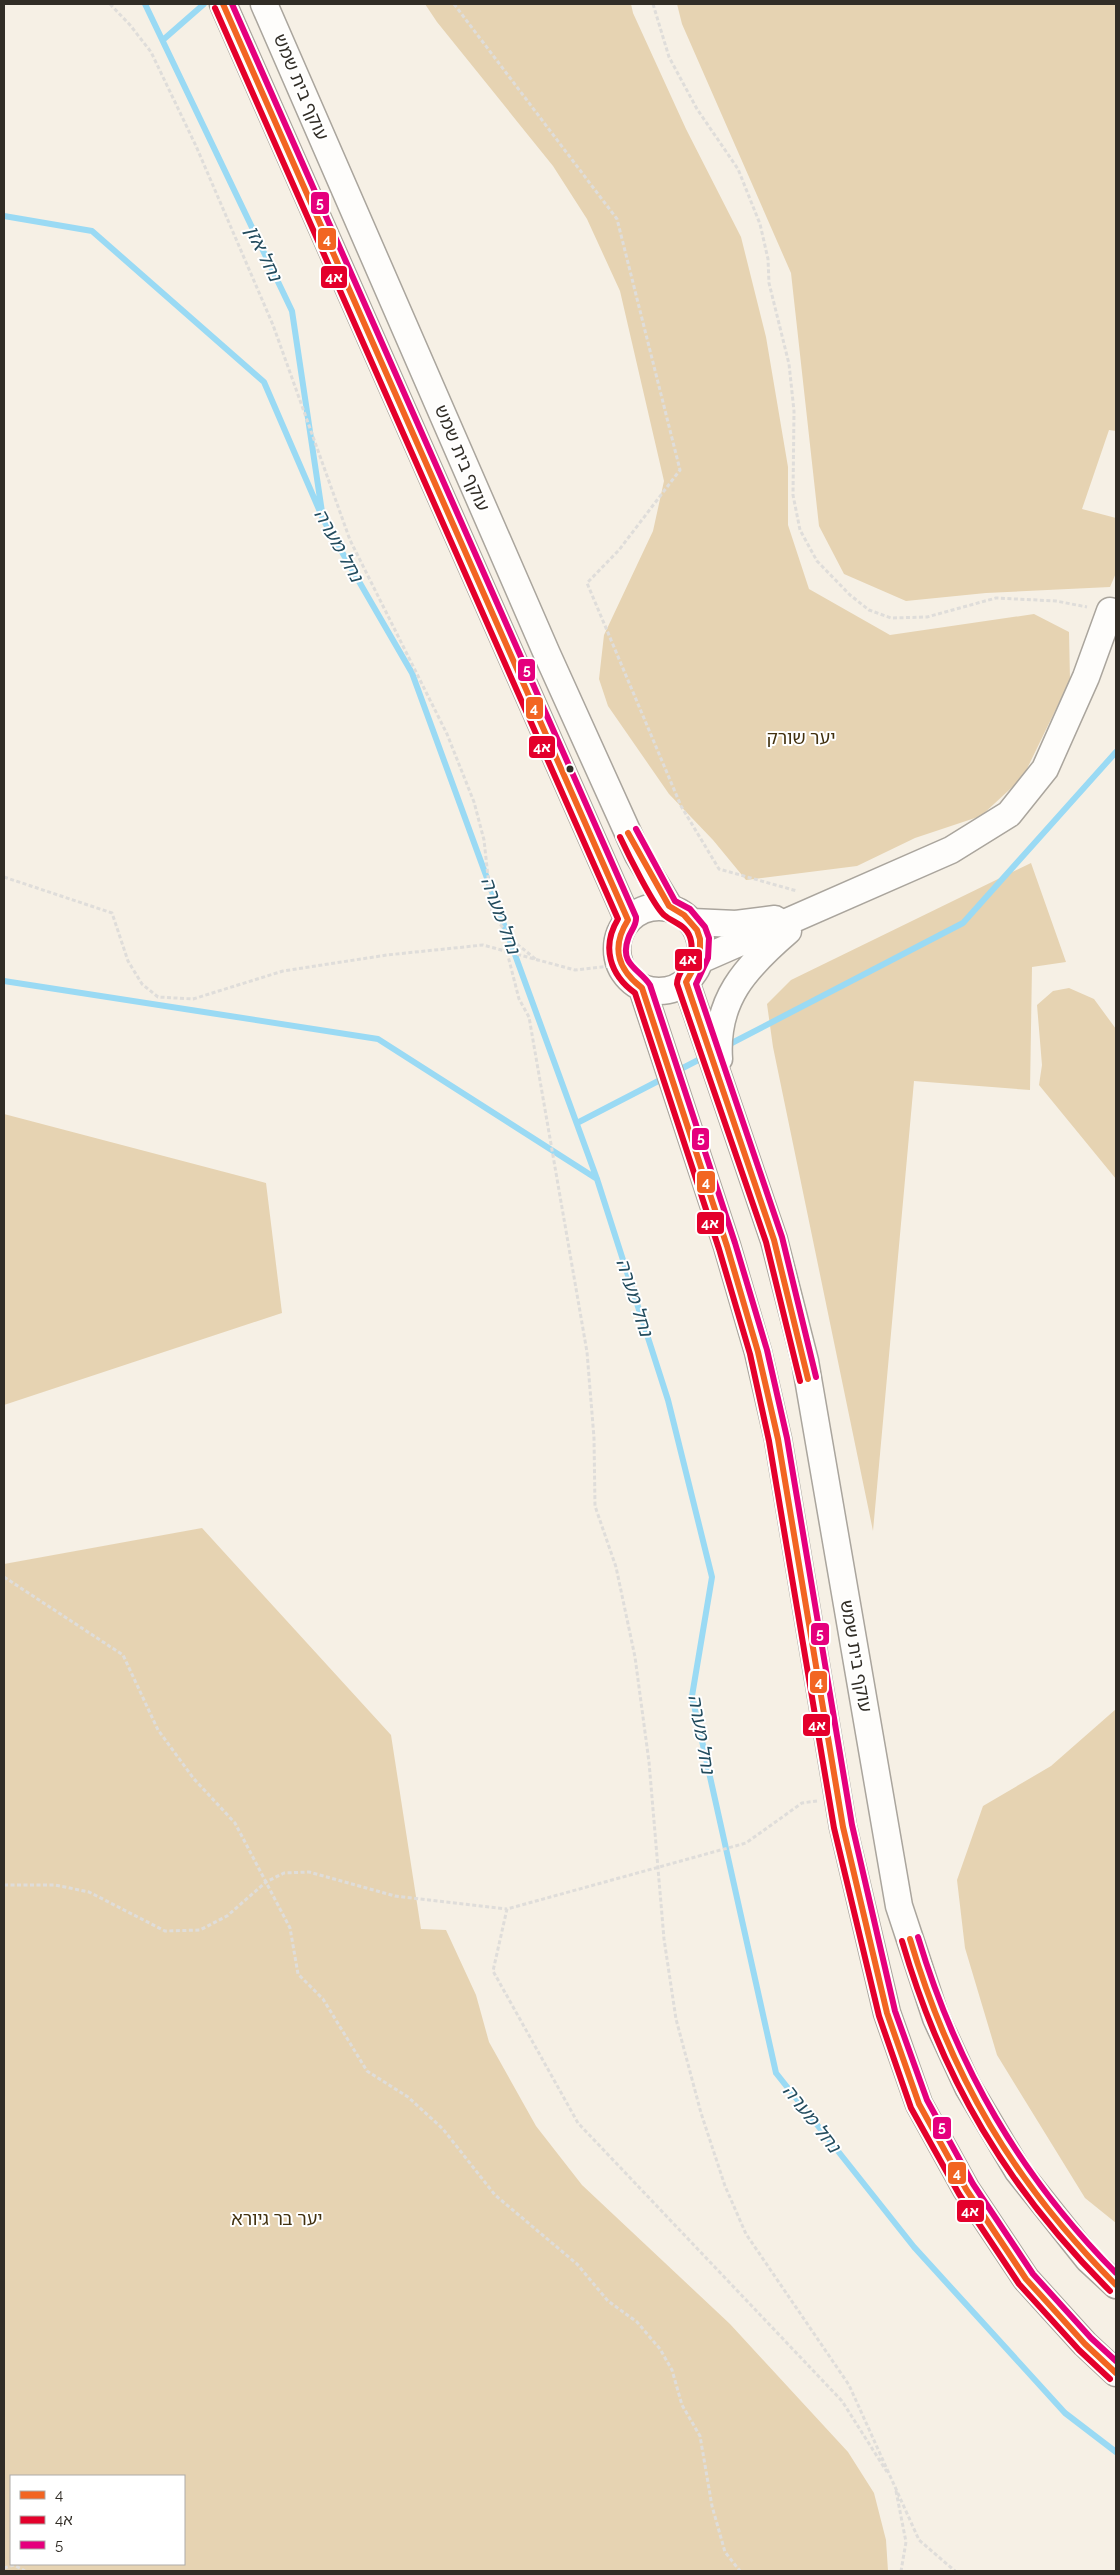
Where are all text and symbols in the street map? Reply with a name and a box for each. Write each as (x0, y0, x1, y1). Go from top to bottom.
street label: עוקף בית שמש (270, 30, 333, 143)
line badge: 5 (310, 191, 330, 215)
text: 5 (316, 195, 324, 211)
water label: נחל אזן (241, 222, 288, 286)
line badge: 4 (317, 227, 337, 251)
text: 4 (323, 231, 331, 247)
line badge: 4א (320, 265, 348, 289)
text: 4א (325, 269, 343, 285)
street label: עוקף בית שמש (431, 401, 494, 514)
water label: נחל מערה (310, 505, 369, 587)
line badge: 5 (517, 658, 536, 682)
text: 5 (523, 662, 531, 678)
line badge: 4 (525, 696, 544, 720)
text: 4 (530, 700, 538, 716)
park label: יער שורק (766, 727, 836, 748)
line badge: 4א (528, 735, 556, 759)
text: 4א (533, 739, 551, 755)
unlabelled marker (565, 764, 575, 774)
water label: נחל מערה (477, 874, 526, 958)
line badge: 4א (674, 948, 703, 972)
text: 4א (679, 951, 697, 967)
line badge: 5 (691, 1127, 710, 1151)
text: 5 (697, 1130, 705, 1146)
line badge: 4 (696, 1170, 716, 1194)
text: 4 (702, 1174, 710, 1190)
line badge: 4א (696, 1211, 725, 1235)
text: 4א (701, 1215, 719, 1231)
water label: נחל מערה (612, 1256, 658, 1340)
street label: עוקף בית שמש (836, 1598, 877, 1714)
line badge: 5 (810, 1622, 830, 1646)
text: 5 (816, 1626, 824, 1642)
line badge: 4 (809, 1670, 828, 1694)
text: 4 (815, 1674, 823, 1690)
water label: נחל מערה (684, 1693, 720, 1777)
line badge: 4א (802, 1713, 831, 1737)
text: 4א (808, 1717, 826, 1733)
water label: נחל מערה (779, 2080, 846, 2158)
line badge: 5 (932, 2116, 952, 2140)
text: 5 (938, 2119, 946, 2135)
line badge: 4 (947, 2161, 967, 2185)
text: 4 (953, 2165, 961, 2181)
line badge: 4א (956, 2199, 985, 2223)
text: 4א (961, 2203, 979, 2219)
park label: יער בר גיורא (231, 2208, 323, 2229)
legend (10, 2475, 185, 2565)
text: 4 (55, 2486, 63, 2504)
text: 4א (55, 2511, 73, 2529)
text: 5 (55, 2536, 63, 2554)

